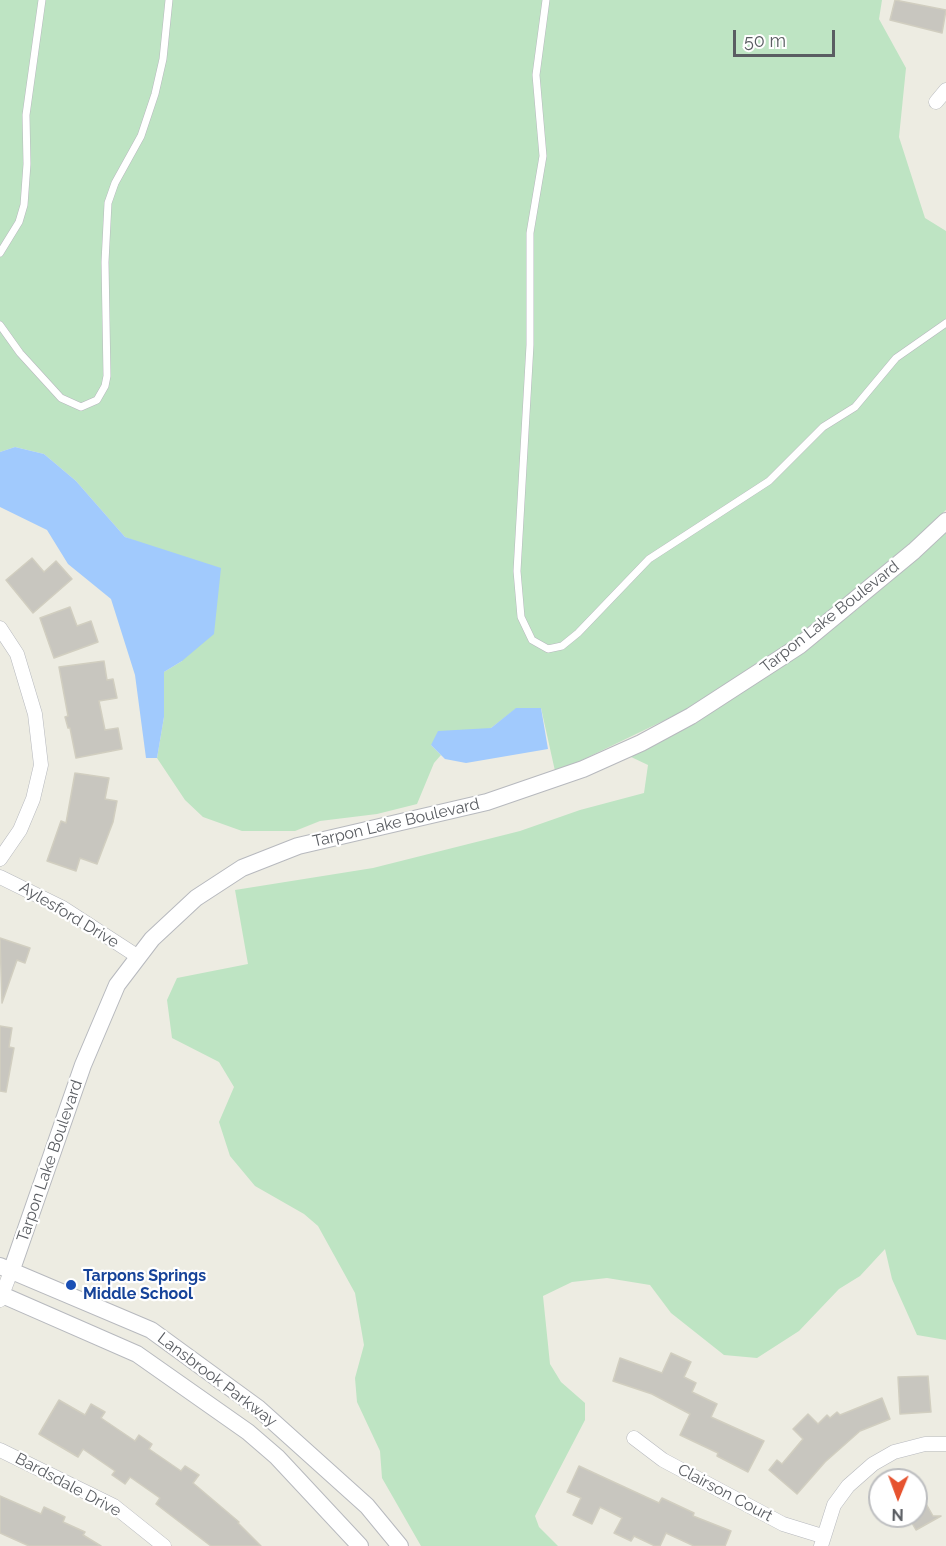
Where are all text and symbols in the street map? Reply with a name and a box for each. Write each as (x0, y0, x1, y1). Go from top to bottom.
scale bar (736, 18, 838, 56)
text: 50 m (744, 30, 786, 51)
street label: Tarpon Lake Boulevard (757, 557, 903, 677)
street label: Tarpon Lake Boulevard (311, 794, 481, 852)
street label: Aylesford Drive (16, 878, 122, 952)
street label: Tarpon Lake Boulevard (13, 1077, 87, 1245)
place label: Tarpons Springs Middle School (83, 1266, 206, 1304)
marker: Tarpons Springs Middle School (64, 1278, 78, 1292)
street label: Lansbrook Parkway (154, 1329, 280, 1431)
street label: Bardsdale Drive (12, 1449, 124, 1521)
street label: Clairson Court (674, 1460, 776, 1526)
north arrow (868, 1468, 928, 1528)
text: N (891, 1505, 904, 1524)

